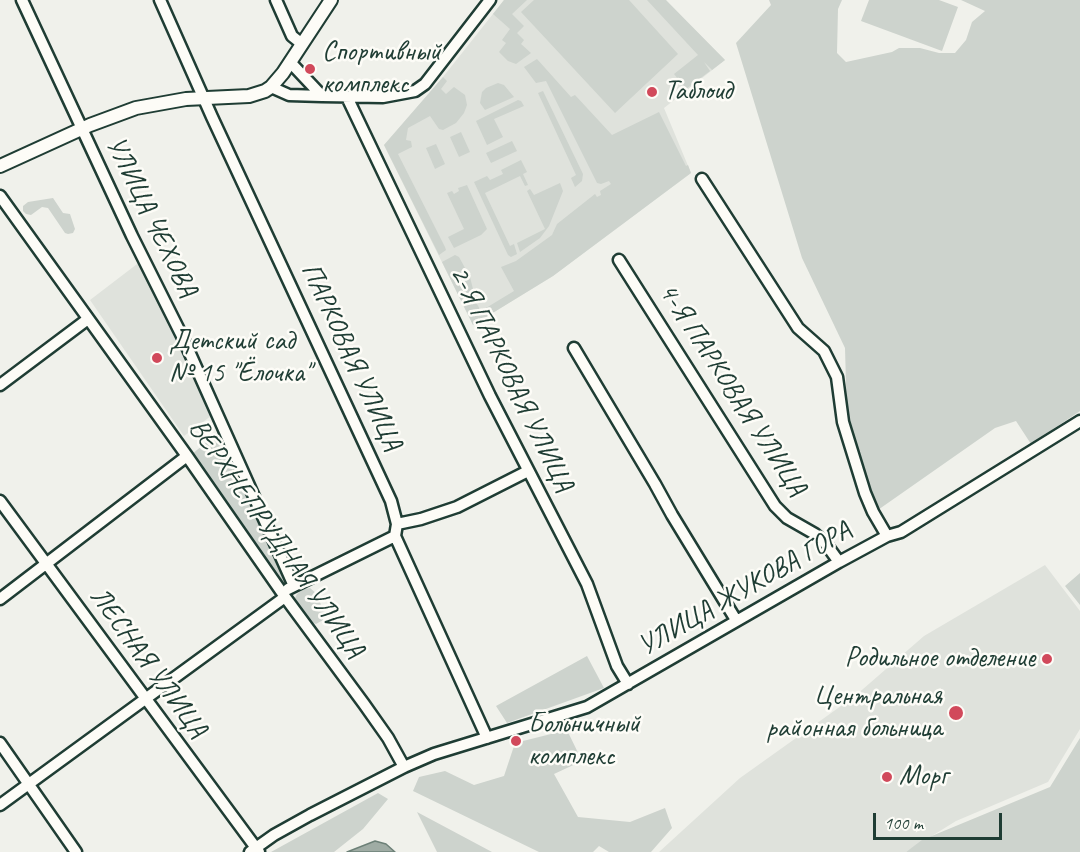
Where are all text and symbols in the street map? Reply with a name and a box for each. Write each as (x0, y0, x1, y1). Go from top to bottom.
place label: Спортивный комплекс (322, 36, 441, 102)
marker: Спортивный комплекс (303, 62, 317, 76)
place label: Таблоид (664, 75, 732, 109)
marker: Таблоид (645, 85, 659, 99)
street label: УЛИЦА ЧЕХОВА (98, 131, 204, 303)
street label: ПАРКОВАЯ УЛИЦА (293, 258, 409, 456)
street label: 2-Я ПАРКОВАЯ УЛИЦА (442, 261, 580, 497)
street label: 4-Я ПАРКОВАЯ УЛИЦА (651, 277, 813, 503)
place label: Детский сад № 15 "Ёлочка" (169, 325, 311, 391)
marker: Детский сад № 15 "Ёлочка" (150, 351, 164, 365)
street label: ВЕРХНЕПРУДНАЯ УЛИЦА (181, 413, 371, 665)
street label: УЛИЦА ЖУКОВА ГОРА (633, 514, 857, 664)
street label: ЛЕСНАЯ УЛИЦА (82, 581, 214, 745)
place label: Родильное отделение (845, 642, 1035, 676)
marker: Родильное отделение (1040, 652, 1054, 666)
place label: Центральная районная больница (766, 680, 942, 746)
marker: Центральная районная больница (947, 704, 965, 722)
place label: Больничный комплекс (528, 708, 640, 774)
marker: Больничный комплекс (509, 734, 523, 748)
place label: Морг (899, 760, 947, 794)
marker: Морг (880, 770, 894, 784)
scale bar (876, 801, 1005, 839)
text: 100 m (884, 812, 923, 834)

